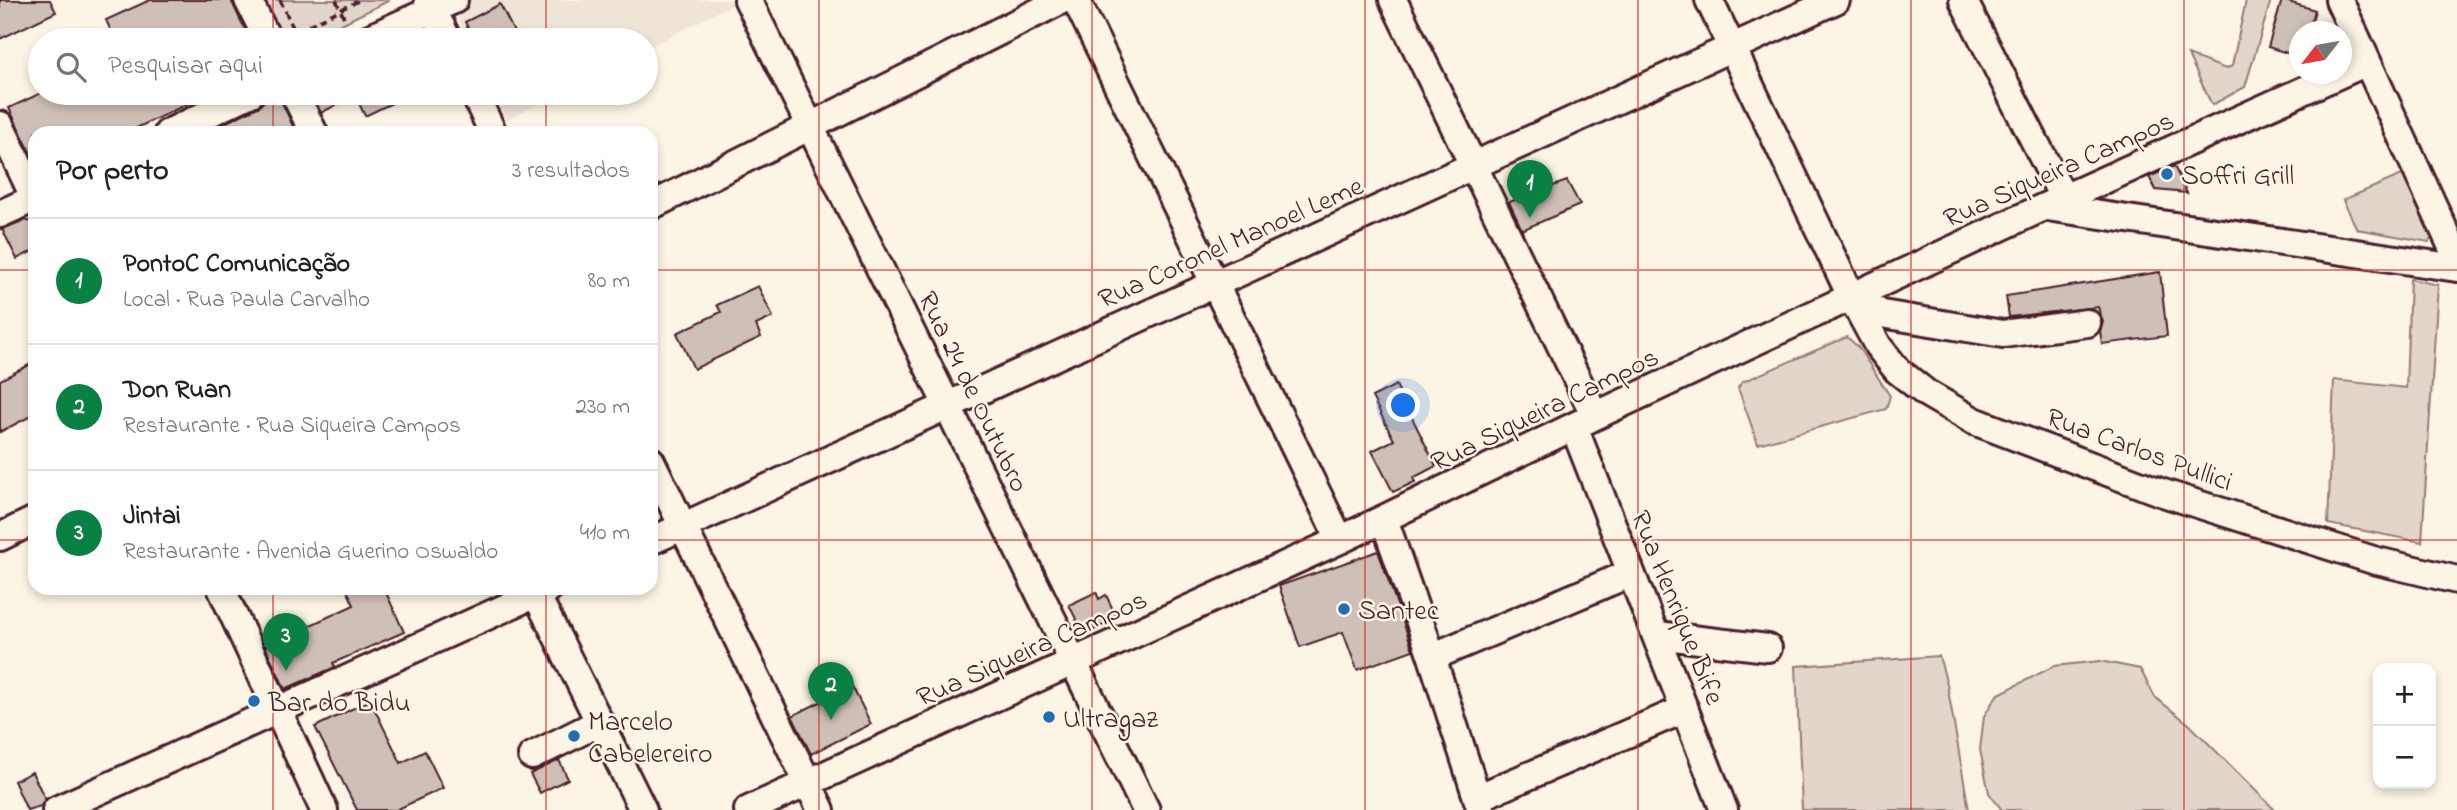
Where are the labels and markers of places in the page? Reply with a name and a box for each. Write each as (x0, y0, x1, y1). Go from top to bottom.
place label: Soffri Grill (2181, 157, 2294, 198)
pin: 1 (1507, 160, 1553, 218)
marker: Soffri Grill (2159, 166, 2175, 182)
place label: Santec (1358, 592, 1440, 633)
marker: Santec (1336, 601, 1352, 617)
pin: 3 (263, 613, 309, 671)
pin: 2 (808, 662, 854, 720)
place label: Bar do Bidu (267, 684, 411, 725)
marker: Bar do Bidu (246, 693, 262, 709)
place label: Ultragaz (1063, 700, 1158, 741)
place label: Marcelo Cabelereiro (588, 703, 713, 776)
marker: Ultragaz (1041, 709, 1057, 725)
marker: Marcelo Cabelereiro (566, 728, 582, 744)

